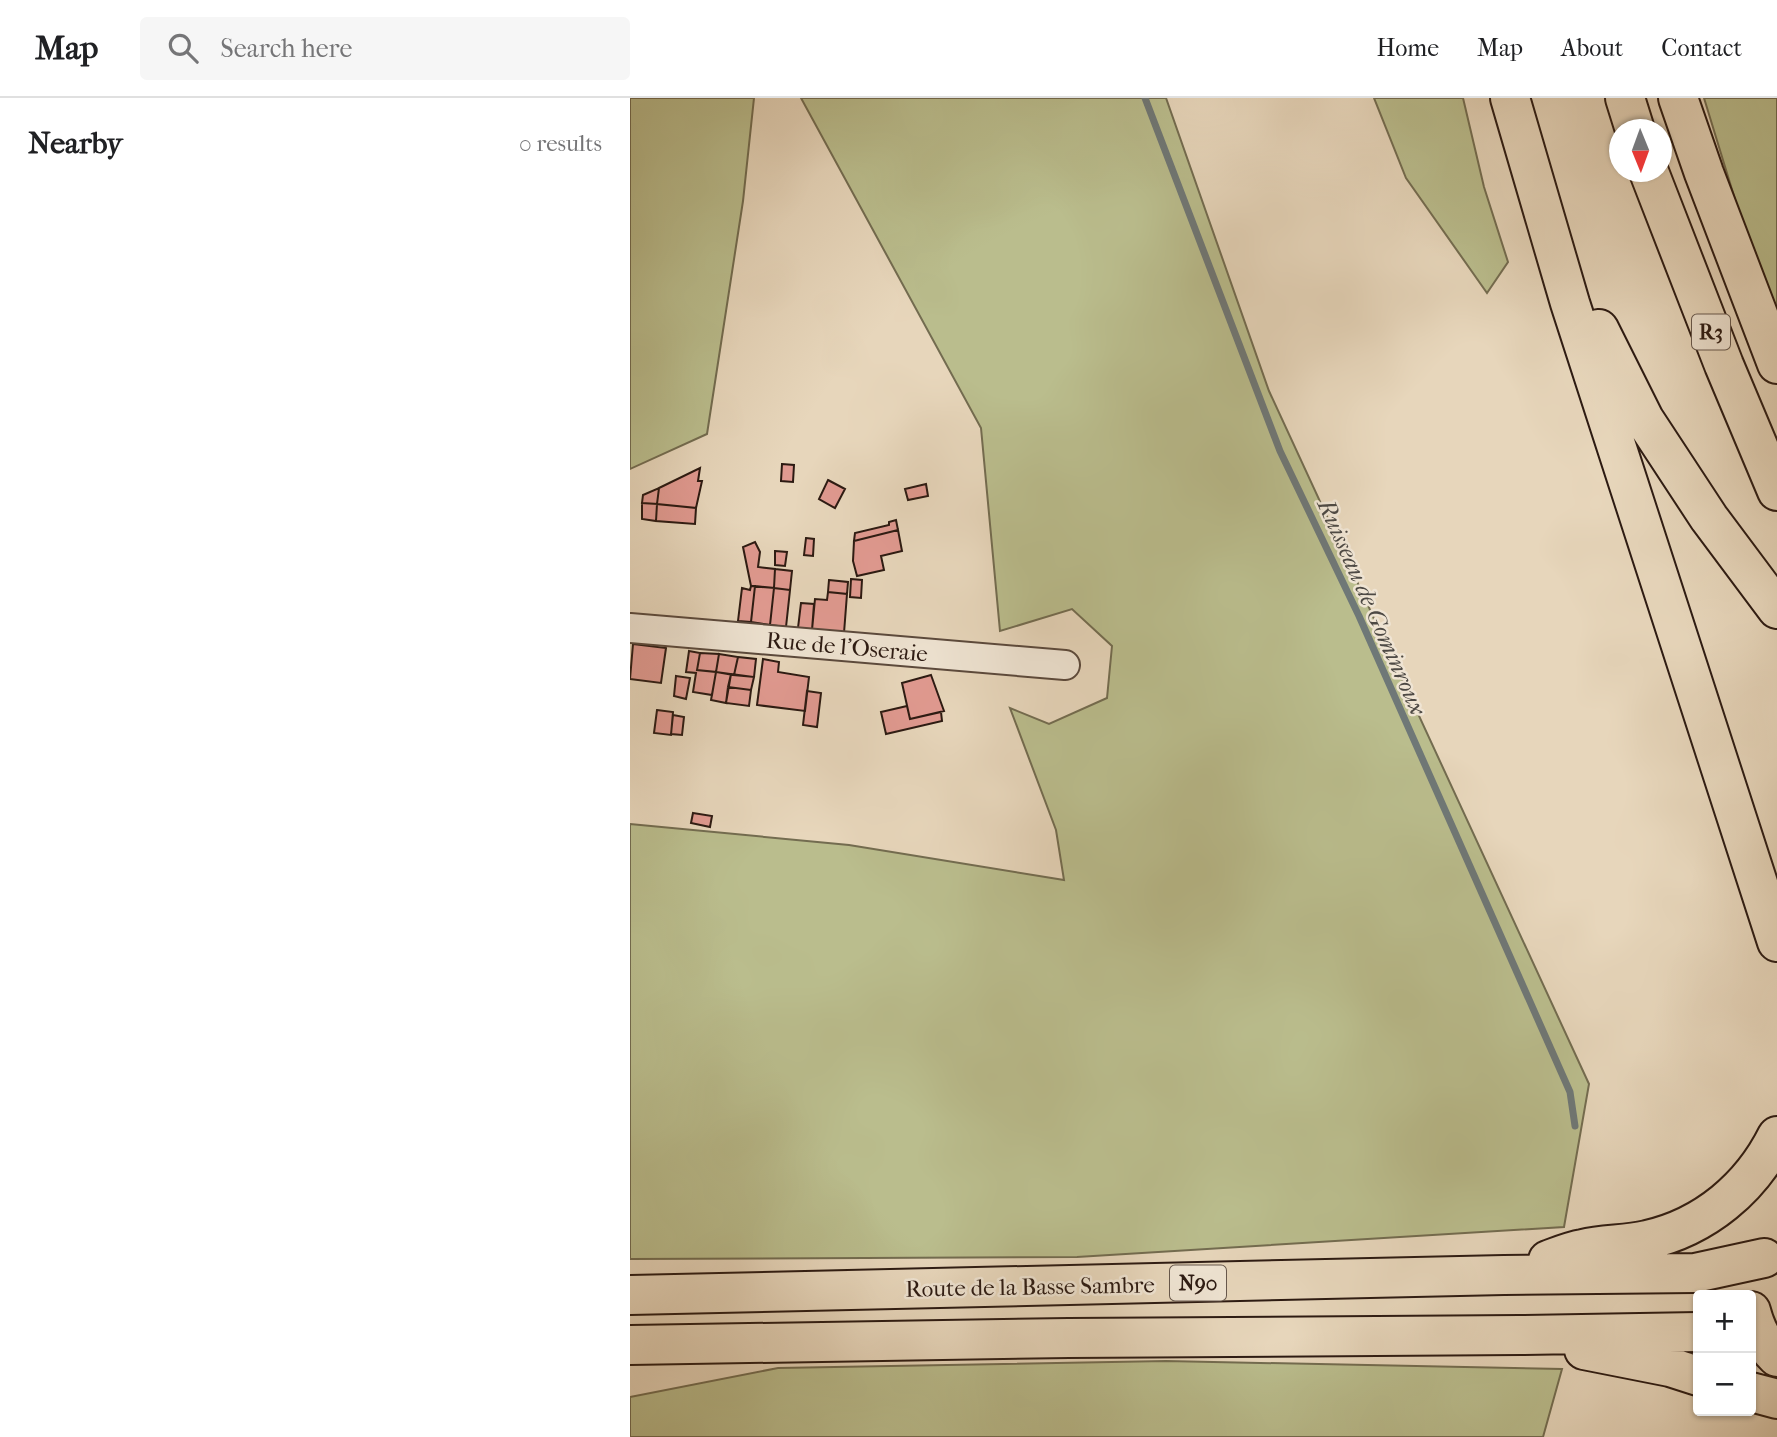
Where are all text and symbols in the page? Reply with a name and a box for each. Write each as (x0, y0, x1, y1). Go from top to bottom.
search box (140, 17, 630, 80)
text: Map (35, 29, 98, 68)
icon: search (164, 29, 202, 67)
text: Search here (220, 33, 352, 64)
text: Home (1377, 34, 1439, 62)
text: Map (1477, 34, 1523, 62)
text: About (1561, 34, 1623, 62)
text: Contact (1661, 34, 1742, 62)
north arrow (1609, 119, 1672, 182)
text: Nearby (28, 126, 123, 161)
text: 0 results (519, 130, 602, 157)
road number: R3 (1692, 314, 1730, 350)
water label: Ruisseau de Gominroux (1311, 493, 1433, 720)
street label: Rue de l'Oseraie (765, 626, 929, 668)
road number: N90 (1170, 1266, 1226, 1300)
street label: Route de la Basse Sambre (905, 1271, 1155, 1303)
map controls (1693, 1290, 1756, 1416)
button: + (1693, 1290, 1756, 1353)
button: − (1693, 1353, 1756, 1416)

